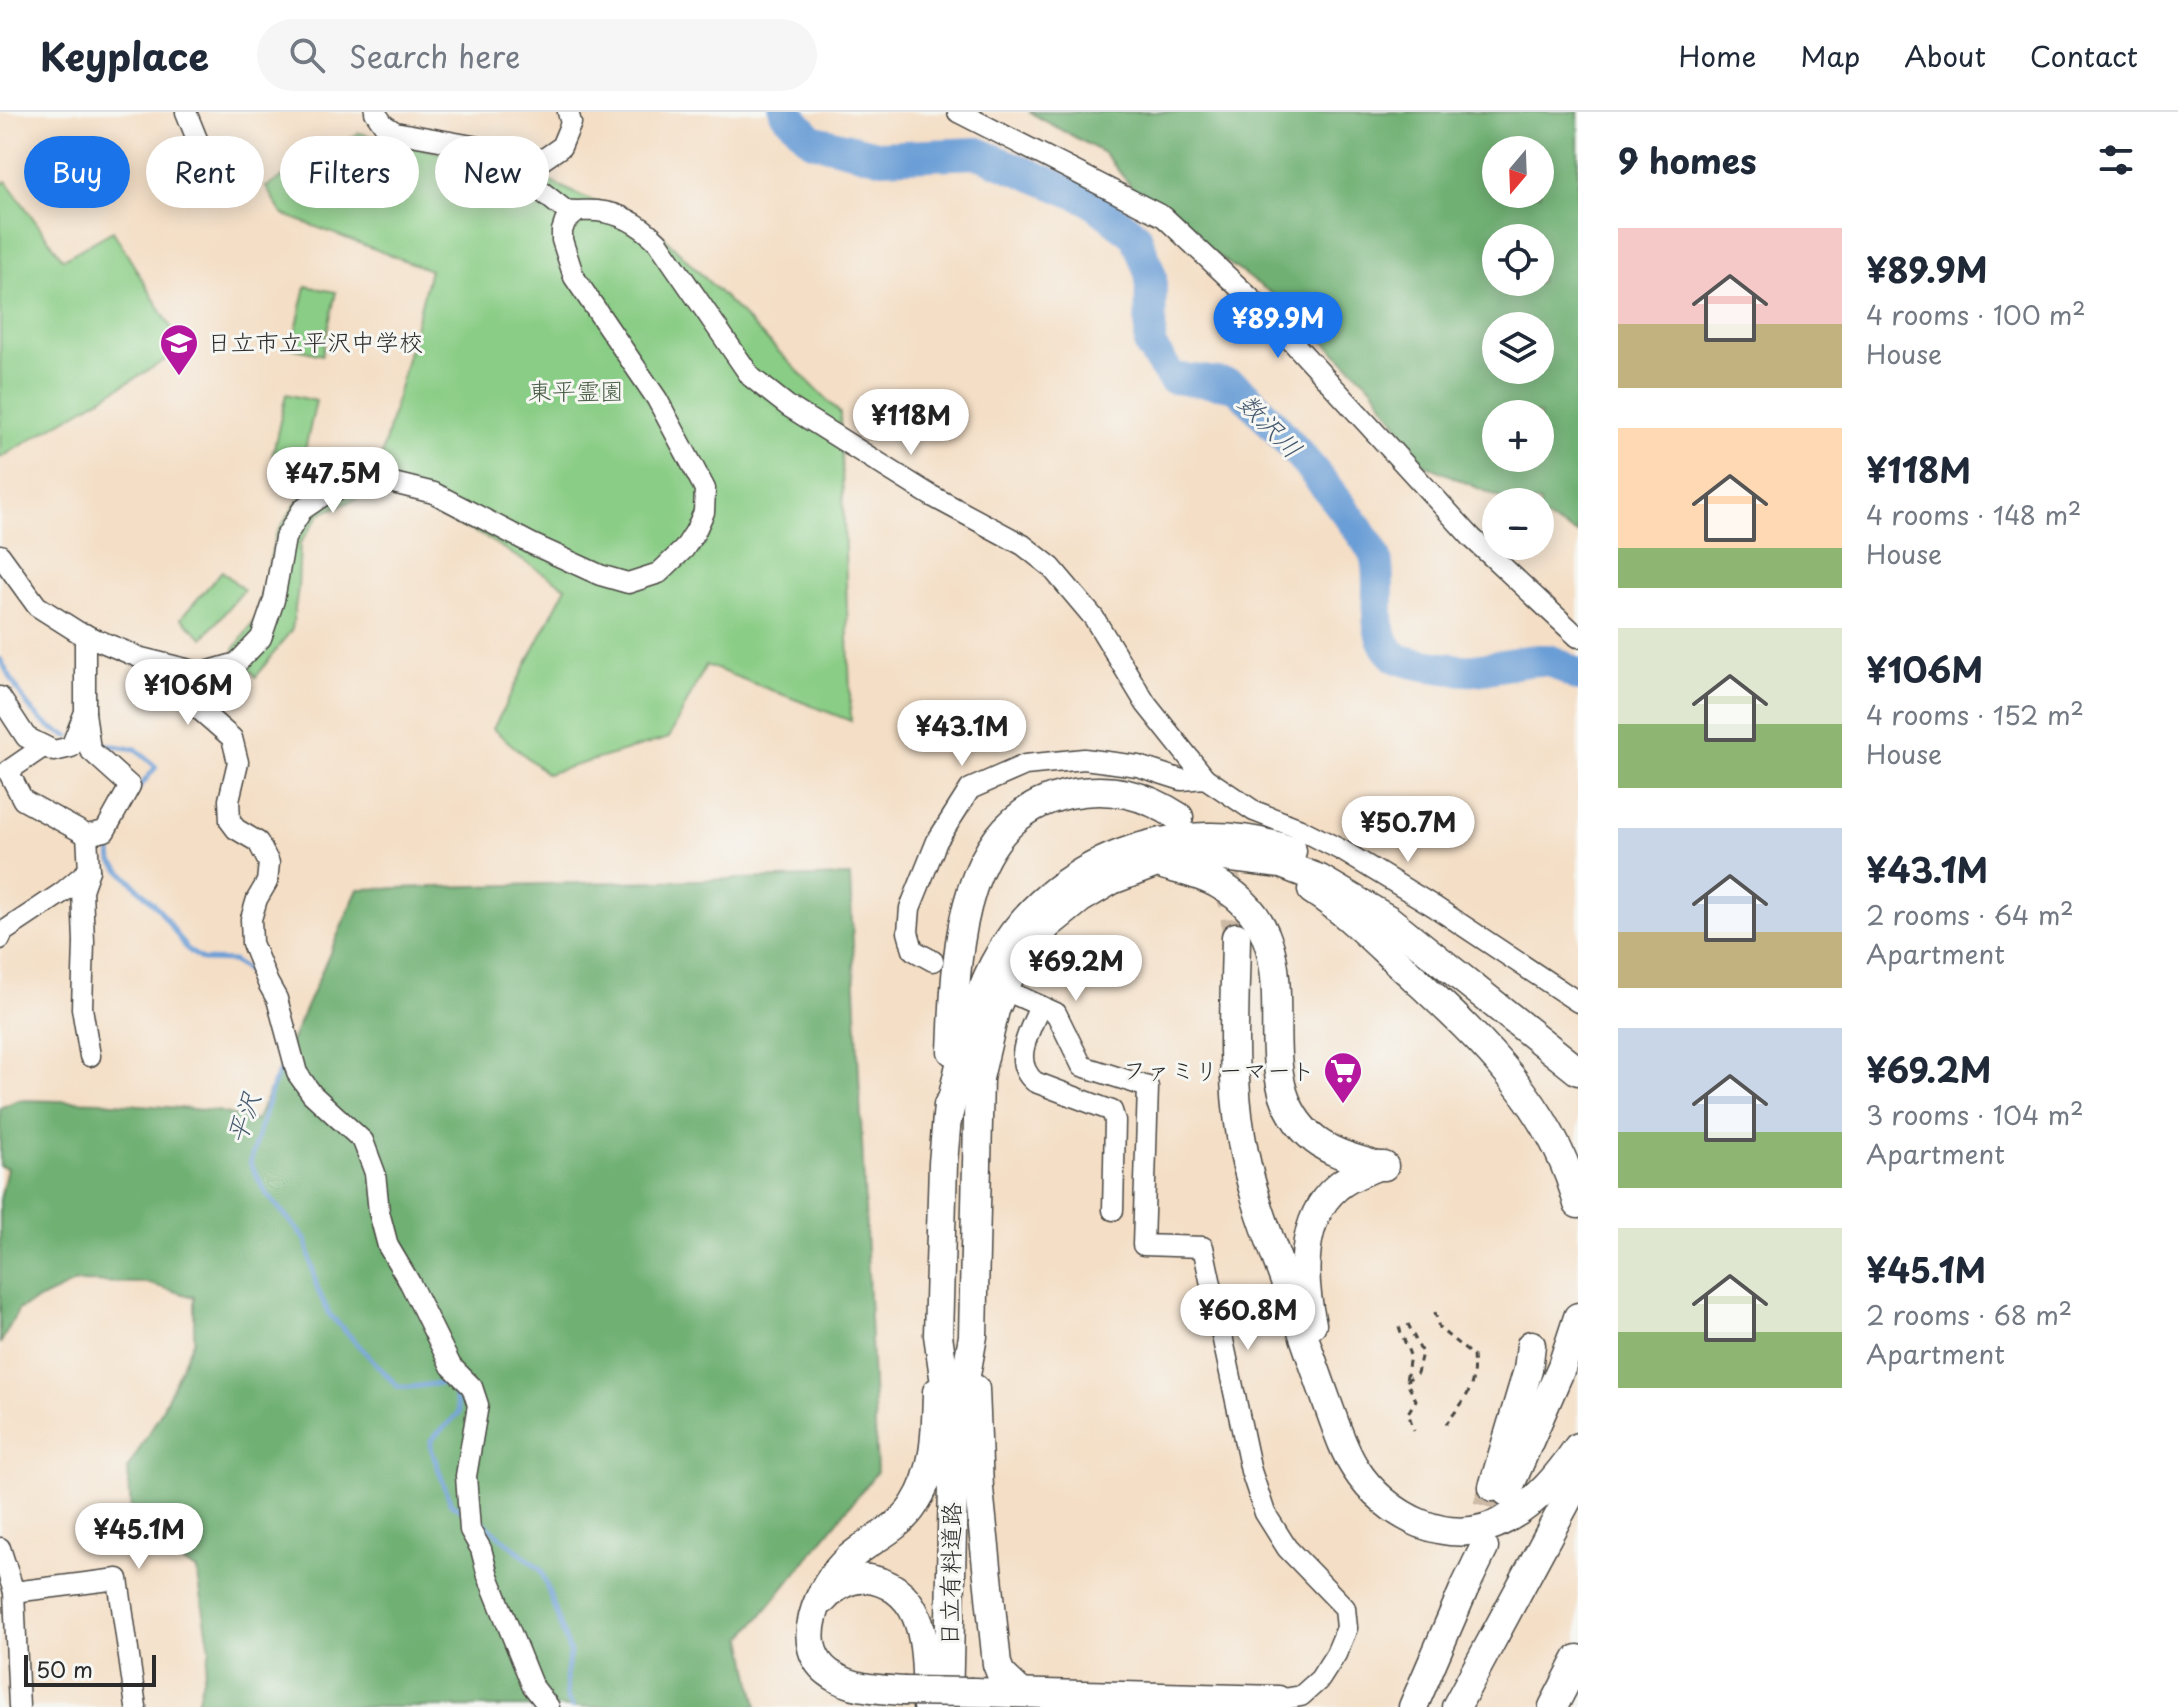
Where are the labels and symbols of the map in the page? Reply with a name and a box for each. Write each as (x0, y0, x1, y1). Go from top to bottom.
north arrow (1482, 136, 1554, 208)
pin: ¥89.9M (1213, 292, 1343, 360)
school or university icon: 日立市立平沢中学校 (158, 322, 200, 377)
place label: 日立市立平沢中学校 (207, 323, 423, 359)
park label: 東平霊園 (528, 372, 624, 408)
water label: 数沢川 (1230, 383, 1312, 467)
pin: ¥118M (855, 389, 967, 457)
pin: ¥47.5M (268, 447, 398, 515)
pin: ¥106M (132, 659, 244, 727)
pin: ¥43.1M (897, 700, 1027, 768)
pin: ¥50.7M (1343, 796, 1473, 864)
pin: ¥69.2M (1011, 935, 1141, 1003)
supermarket icon: ファミリーマート (1322, 1050, 1364, 1105)
place label: ファミリーマート (1123, 1051, 1315, 1087)
water label: 平沢 (216, 1086, 270, 1148)
pin: ¥60.8M (1183, 1284, 1313, 1352)
street label: 日立有料道路 (930, 1502, 968, 1646)
pin: ¥45.1M (74, 1503, 204, 1571)
scale bar (24, 1651, 156, 1687)

